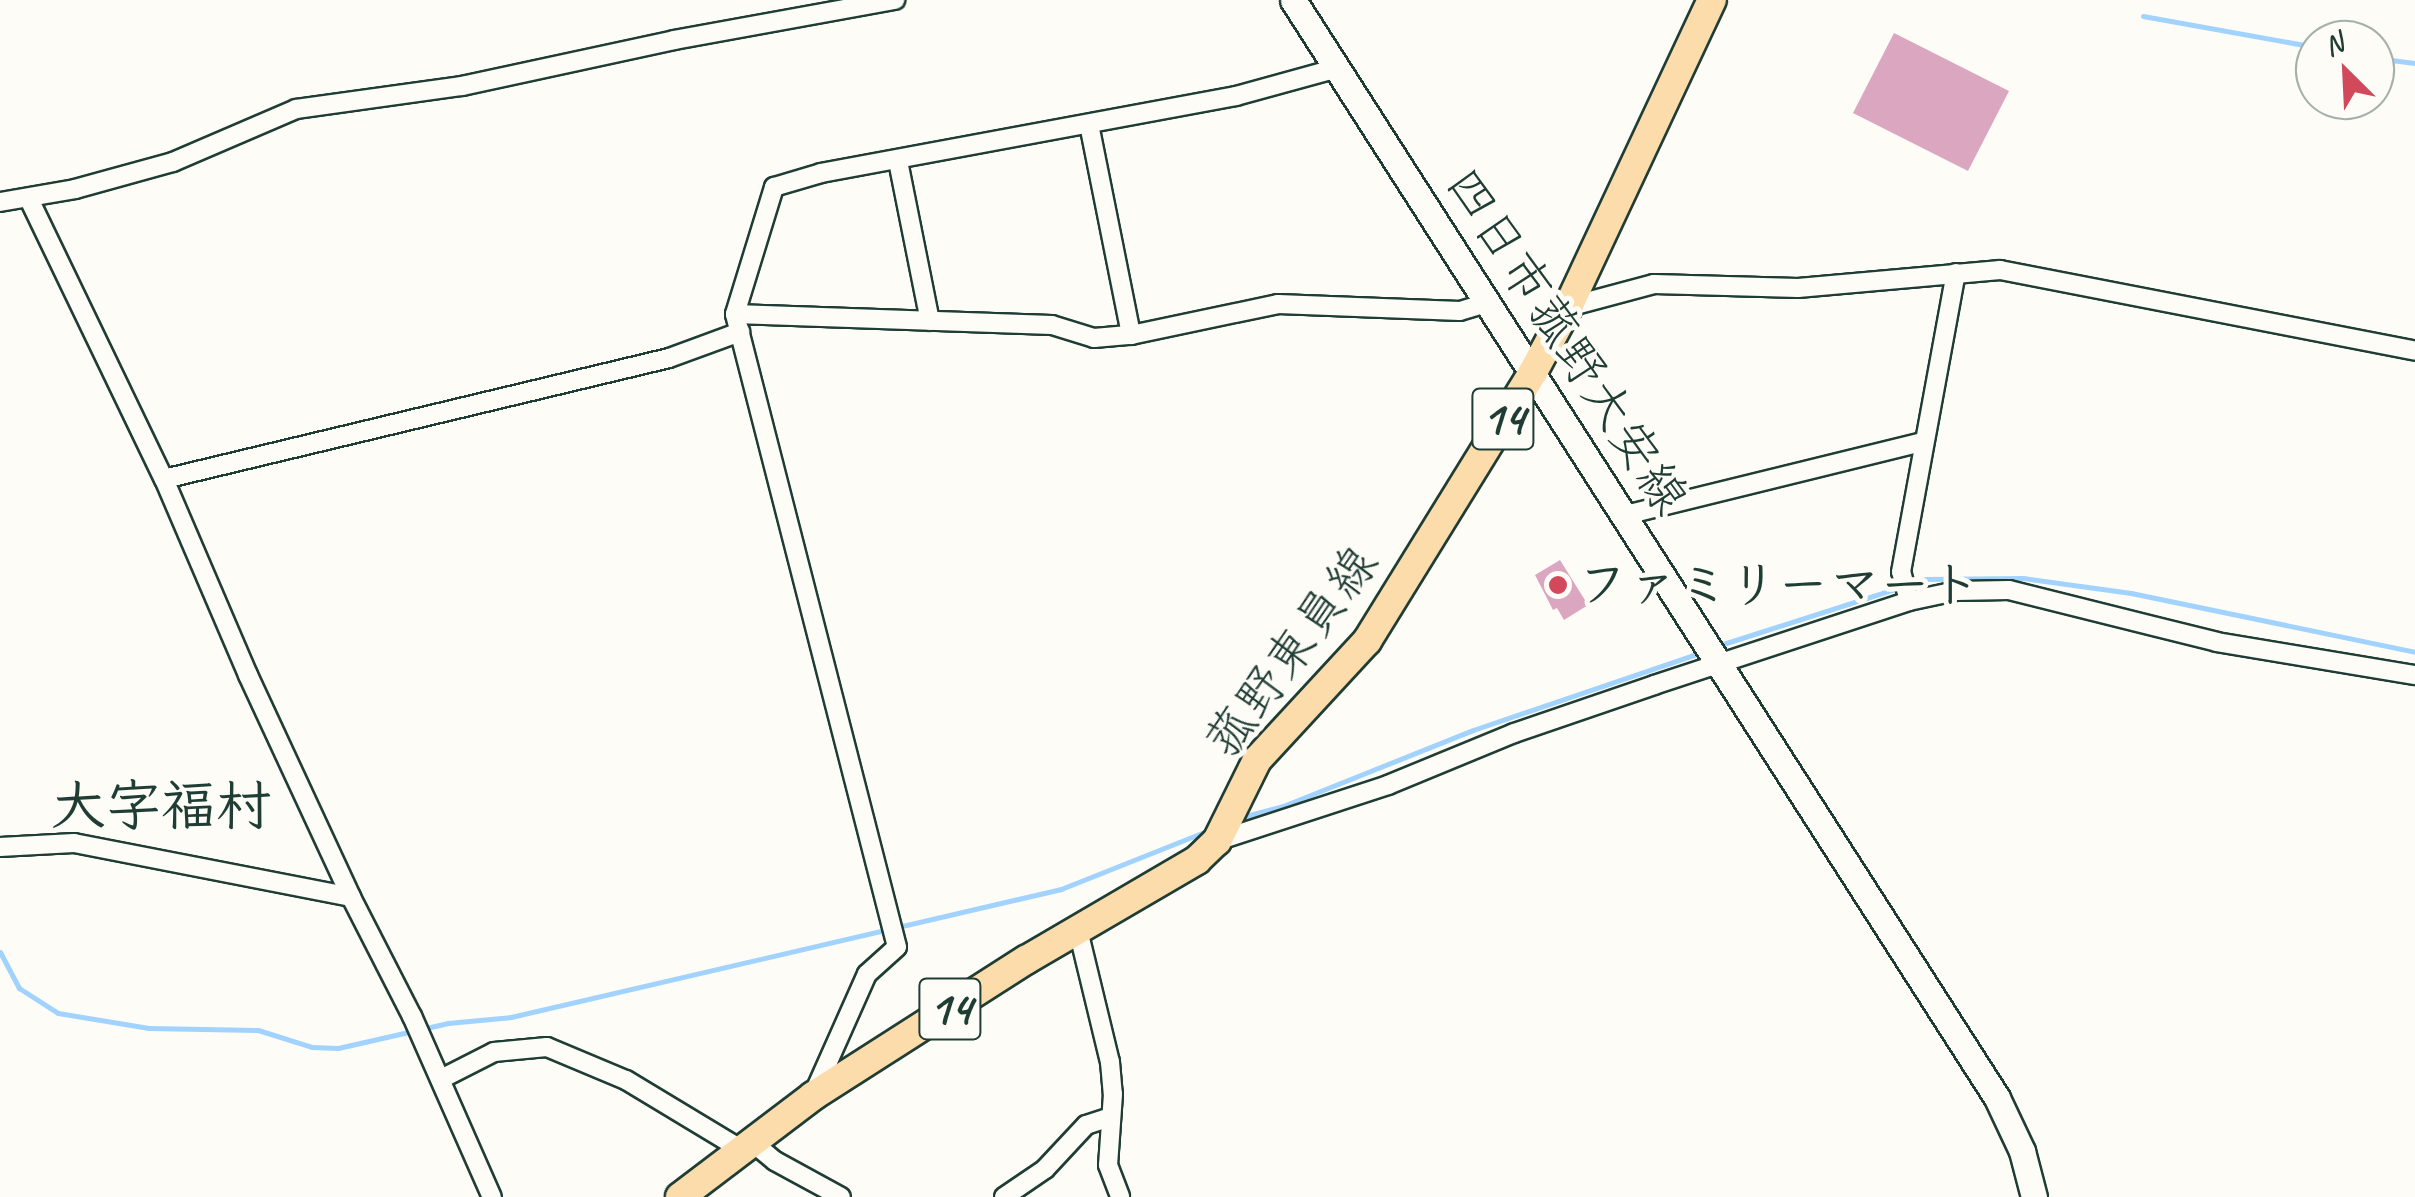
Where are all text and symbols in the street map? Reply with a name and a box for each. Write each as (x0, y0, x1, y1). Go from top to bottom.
north arrow (2295, 20, 2395, 120)
text: N (2318, 24, 2348, 63)
street label: 四日市菰野大安線 (1433, 157, 1701, 525)
road number: 14 (1470, 376, 1536, 462)
street label: 菰野東員線 (1192, 534, 1390, 770)
place label: ファミリーマート (1578, 555, 1978, 615)
marker: ファミリーマート (1547, 574, 1569, 596)
district label: 大字福村 (51, 774, 271, 840)
road number: 14 (918, 966, 982, 1052)

